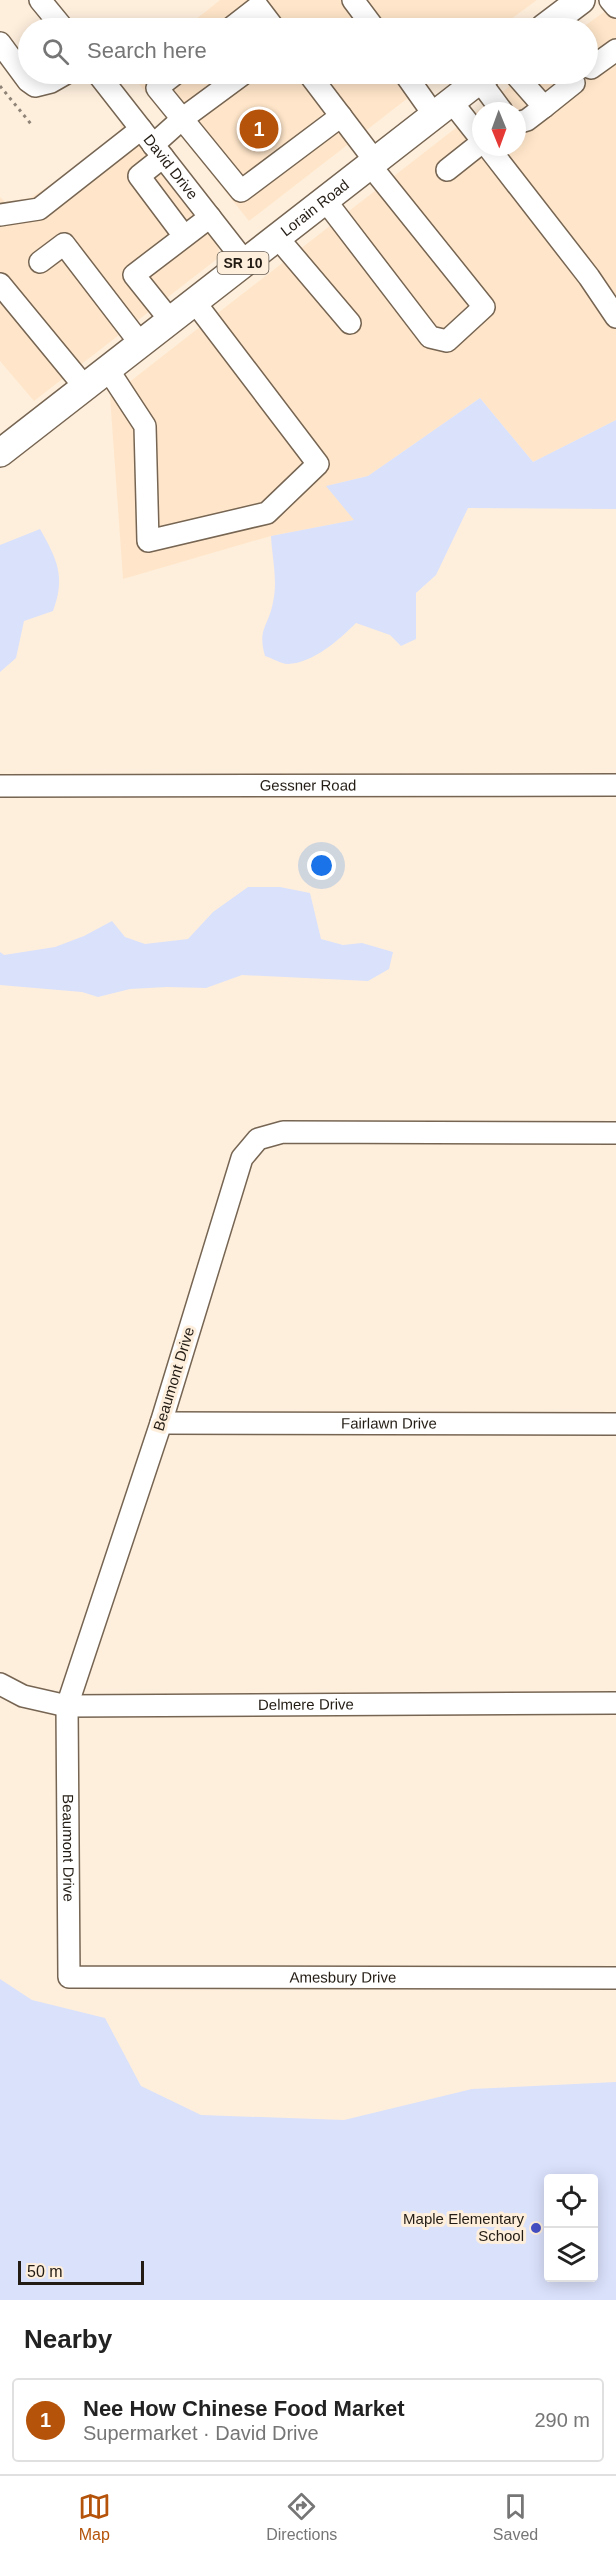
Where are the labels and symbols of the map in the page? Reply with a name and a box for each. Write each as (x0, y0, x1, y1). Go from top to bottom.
north arrow (472, 102, 526, 156)
pin: 1 (240, 106, 278, 152)
street label: David Drive (140, 131, 202, 202)
street label: Lorain Road (277, 176, 352, 239)
road number: SR 10 (218, 252, 268, 274)
street label: Gessner Road (260, 776, 356, 794)
your location (307, 851, 336, 880)
street label: Beaumont Drive (150, 1325, 197, 1433)
street label: Fairlawn Drive (341, 1414, 437, 1432)
street label: Delmere Drive (258, 1695, 354, 1713)
street label: Beaumont Drive (60, 1794, 77, 1902)
street label: Amesbury Drive (289, 1968, 396, 1986)
place label: Maple Elementary School (403, 2210, 524, 2244)
marker: Maple Elementary School (529, 2221, 543, 2235)
scale bar (18, 2258, 144, 2286)

